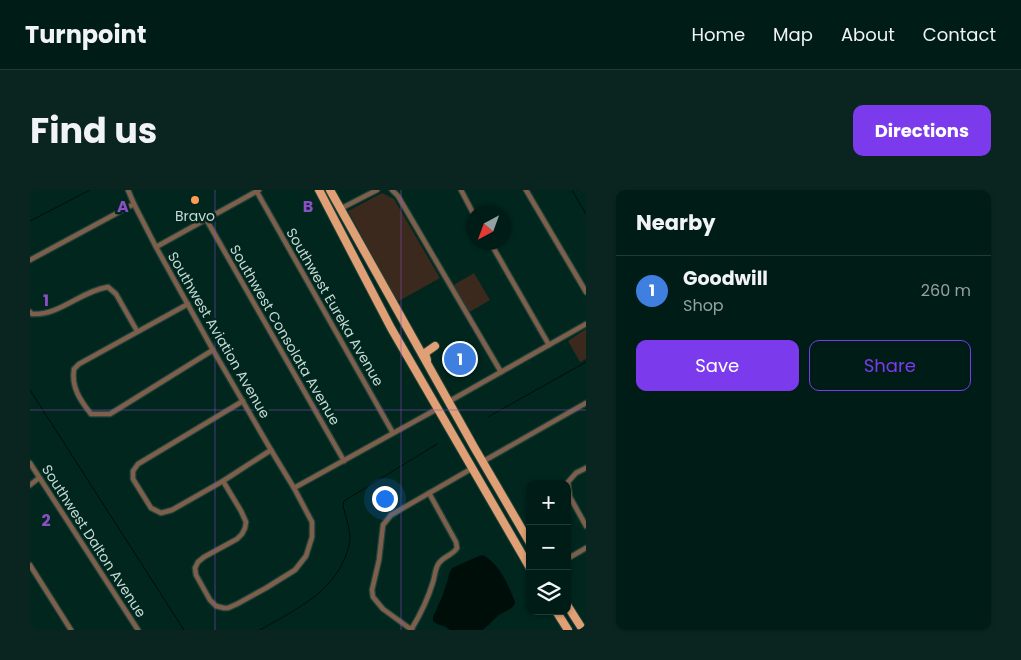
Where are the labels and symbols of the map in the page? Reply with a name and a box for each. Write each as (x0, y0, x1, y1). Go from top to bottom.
marker: Bravo (189, 194, 201, 206)
text: A (117, 195, 129, 218)
text: B (303, 195, 313, 218)
north arrow (466, 205, 511, 250)
place label: Bravo (175, 206, 215, 226)
street label: Southwest Eureka Avenue (281, 224, 389, 390)
street label: Southwest Consolata Avenue (225, 241, 345, 429)
street label: Southwest Aviation Avenue (163, 248, 275, 422)
text: 1 (43, 289, 49, 312)
pin: 1 (444, 340, 476, 378)
street label: Southwest Dalton Avenue (37, 461, 151, 622)
your location (372, 486, 398, 512)
text: 2 (41, 509, 51, 532)

